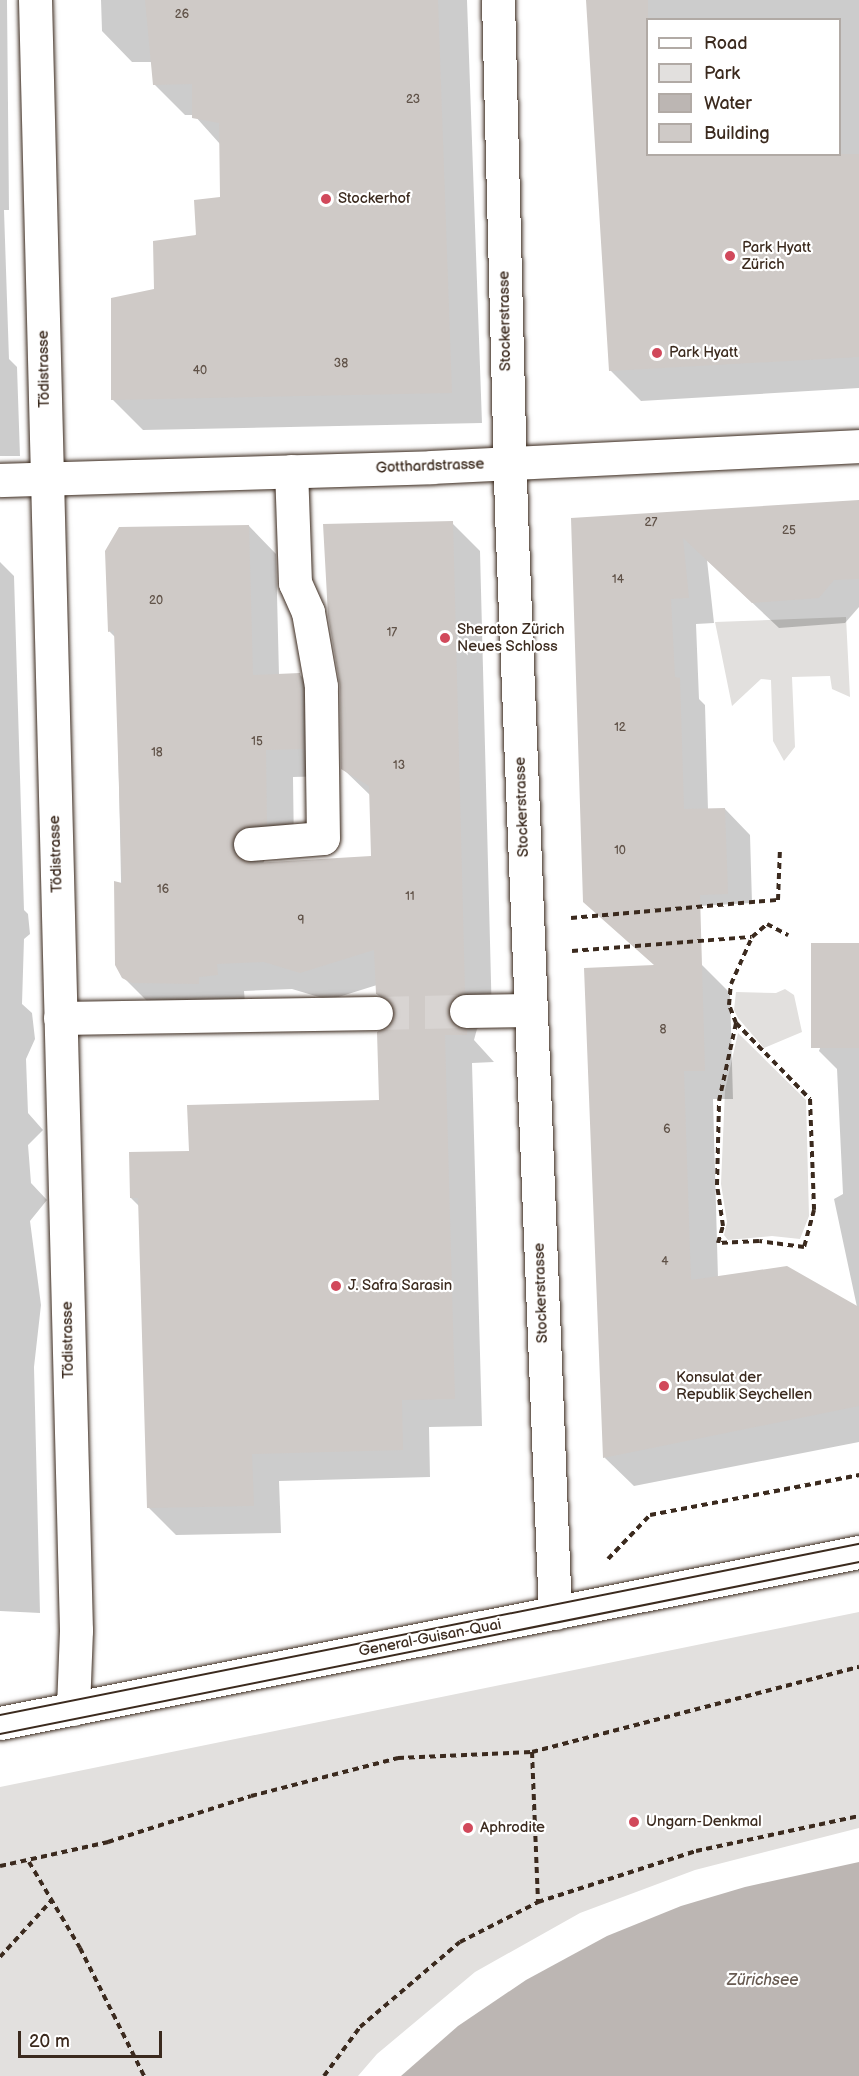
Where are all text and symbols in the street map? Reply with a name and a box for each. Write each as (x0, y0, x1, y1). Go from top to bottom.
house number: 26 (175, 8, 189, 22)
legend (646, 18, 841, 156)
text: Road (704, 33, 748, 54)
text: Park (704, 63, 740, 84)
house number: 23 (406, 93, 420, 107)
text: Water (704, 93, 752, 114)
text: Building (704, 123, 770, 144)
place label: Stockerhof (338, 190, 411, 208)
marker: Stockerhof (319, 192, 333, 206)
place label: Park Hyatt Zürich (742, 238, 811, 273)
marker: Park Hyatt Zürich (723, 249, 737, 263)
street label: Stockerstrasse (495, 271, 515, 371)
street label: Tödistrasse (34, 330, 54, 408)
place label: Park Hyatt (669, 344, 738, 362)
marker: Park Hyatt (650, 346, 664, 360)
house number: 38 (334, 357, 348, 371)
house number: 40 (193, 364, 207, 378)
street label: Gotthardstrasse (375, 455, 485, 477)
house number: 27 (645, 516, 657, 530)
house number: 25 (782, 524, 796, 538)
house number: 14 (612, 573, 624, 587)
house number: 20 (149, 594, 163, 608)
place label: Sheraton Zürich Neues Schloss (457, 620, 565, 655)
house number: 17 (387, 626, 397, 640)
marker: Sheraton Zürich Neues Schloss (438, 631, 452, 645)
house number: 12 (614, 721, 626, 735)
house number: 15 (251, 735, 263, 749)
house number: 18 (151, 746, 163, 760)
street label: Stockerstrasse (511, 756, 533, 858)
house number: 13 (393, 759, 405, 773)
street label: Tödistrasse (46, 815, 66, 893)
house number: 10 (614, 844, 626, 858)
house number: 16 (157, 883, 169, 897)
house number: 11 (405, 890, 415, 904)
house number: 9 (298, 914, 304, 928)
house number: 8 (660, 1023, 666, 1037)
house number: 6 (663, 1123, 671, 1137)
street label: Stockerstrasse (530, 1242, 552, 1344)
house number: 4 (661, 1255, 669, 1269)
place label: J. Safra Sarasin (348, 1277, 453, 1295)
marker: J. Safra Sarasin (329, 1279, 343, 1293)
street label: Tödistrasse (58, 1301, 78, 1379)
place label: Konsulat der Republik Seychellen (676, 1368, 812, 1403)
marker: Konsulat der Republik Seychellen (657, 1379, 671, 1393)
street label: General-Guisan-Quai (357, 1615, 503, 1661)
place label: Ungarn-Denkmal (646, 1813, 762, 1831)
marker: Ungarn-Denkmal (627, 1815, 641, 1829)
place label: Aphrodite (480, 1819, 545, 1837)
marker: Aphrodite (461, 1821, 475, 1835)
water label: Zürichsee (727, 1971, 799, 1991)
scale bar (21, 2019, 165, 2057)
text: 20 m (29, 2031, 70, 2052)

